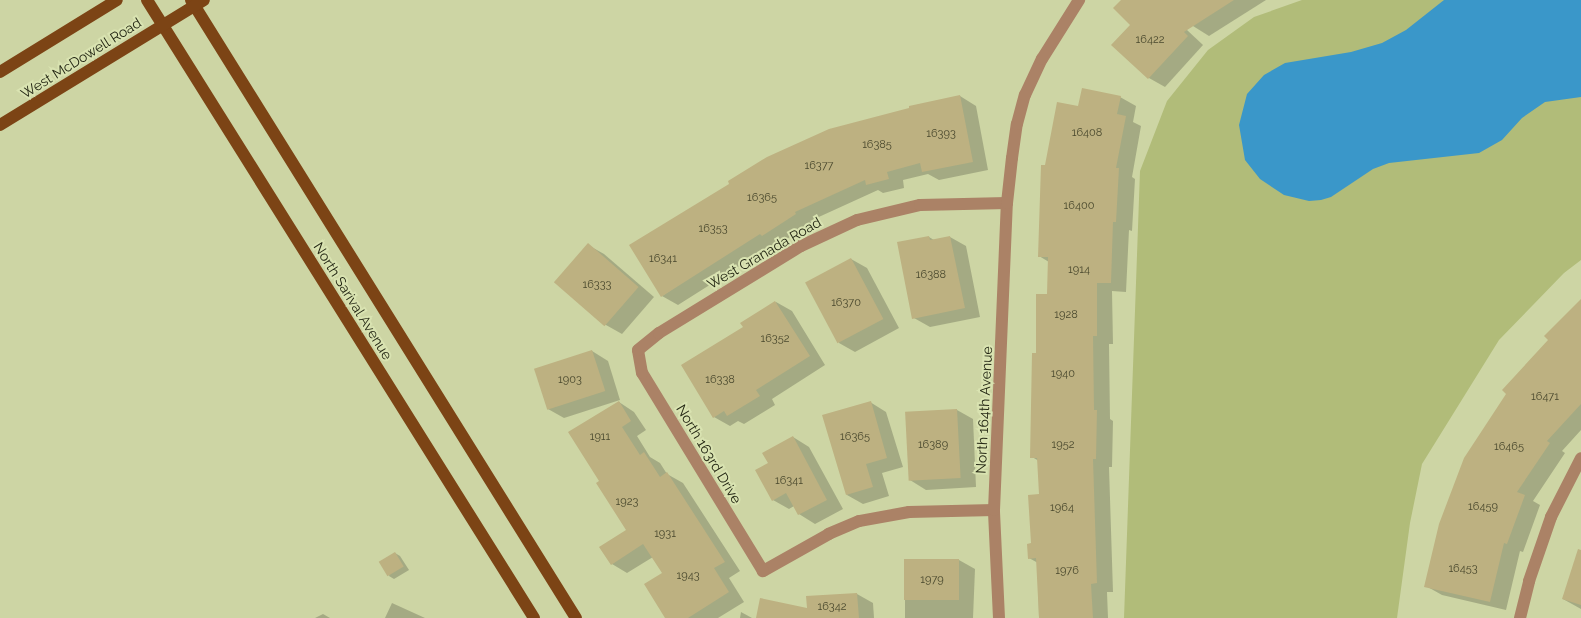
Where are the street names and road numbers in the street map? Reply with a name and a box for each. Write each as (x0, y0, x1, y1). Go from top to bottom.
street label: West McDowell Road (18, 14, 144, 102)
street label: West Granada Road (704, 214, 824, 292)
street label: North Sarival Avenue (310, 239, 396, 363)
street label: North 164th Avenue (972, 346, 996, 474)
street label: North 163rd Drive (673, 401, 745, 507)

